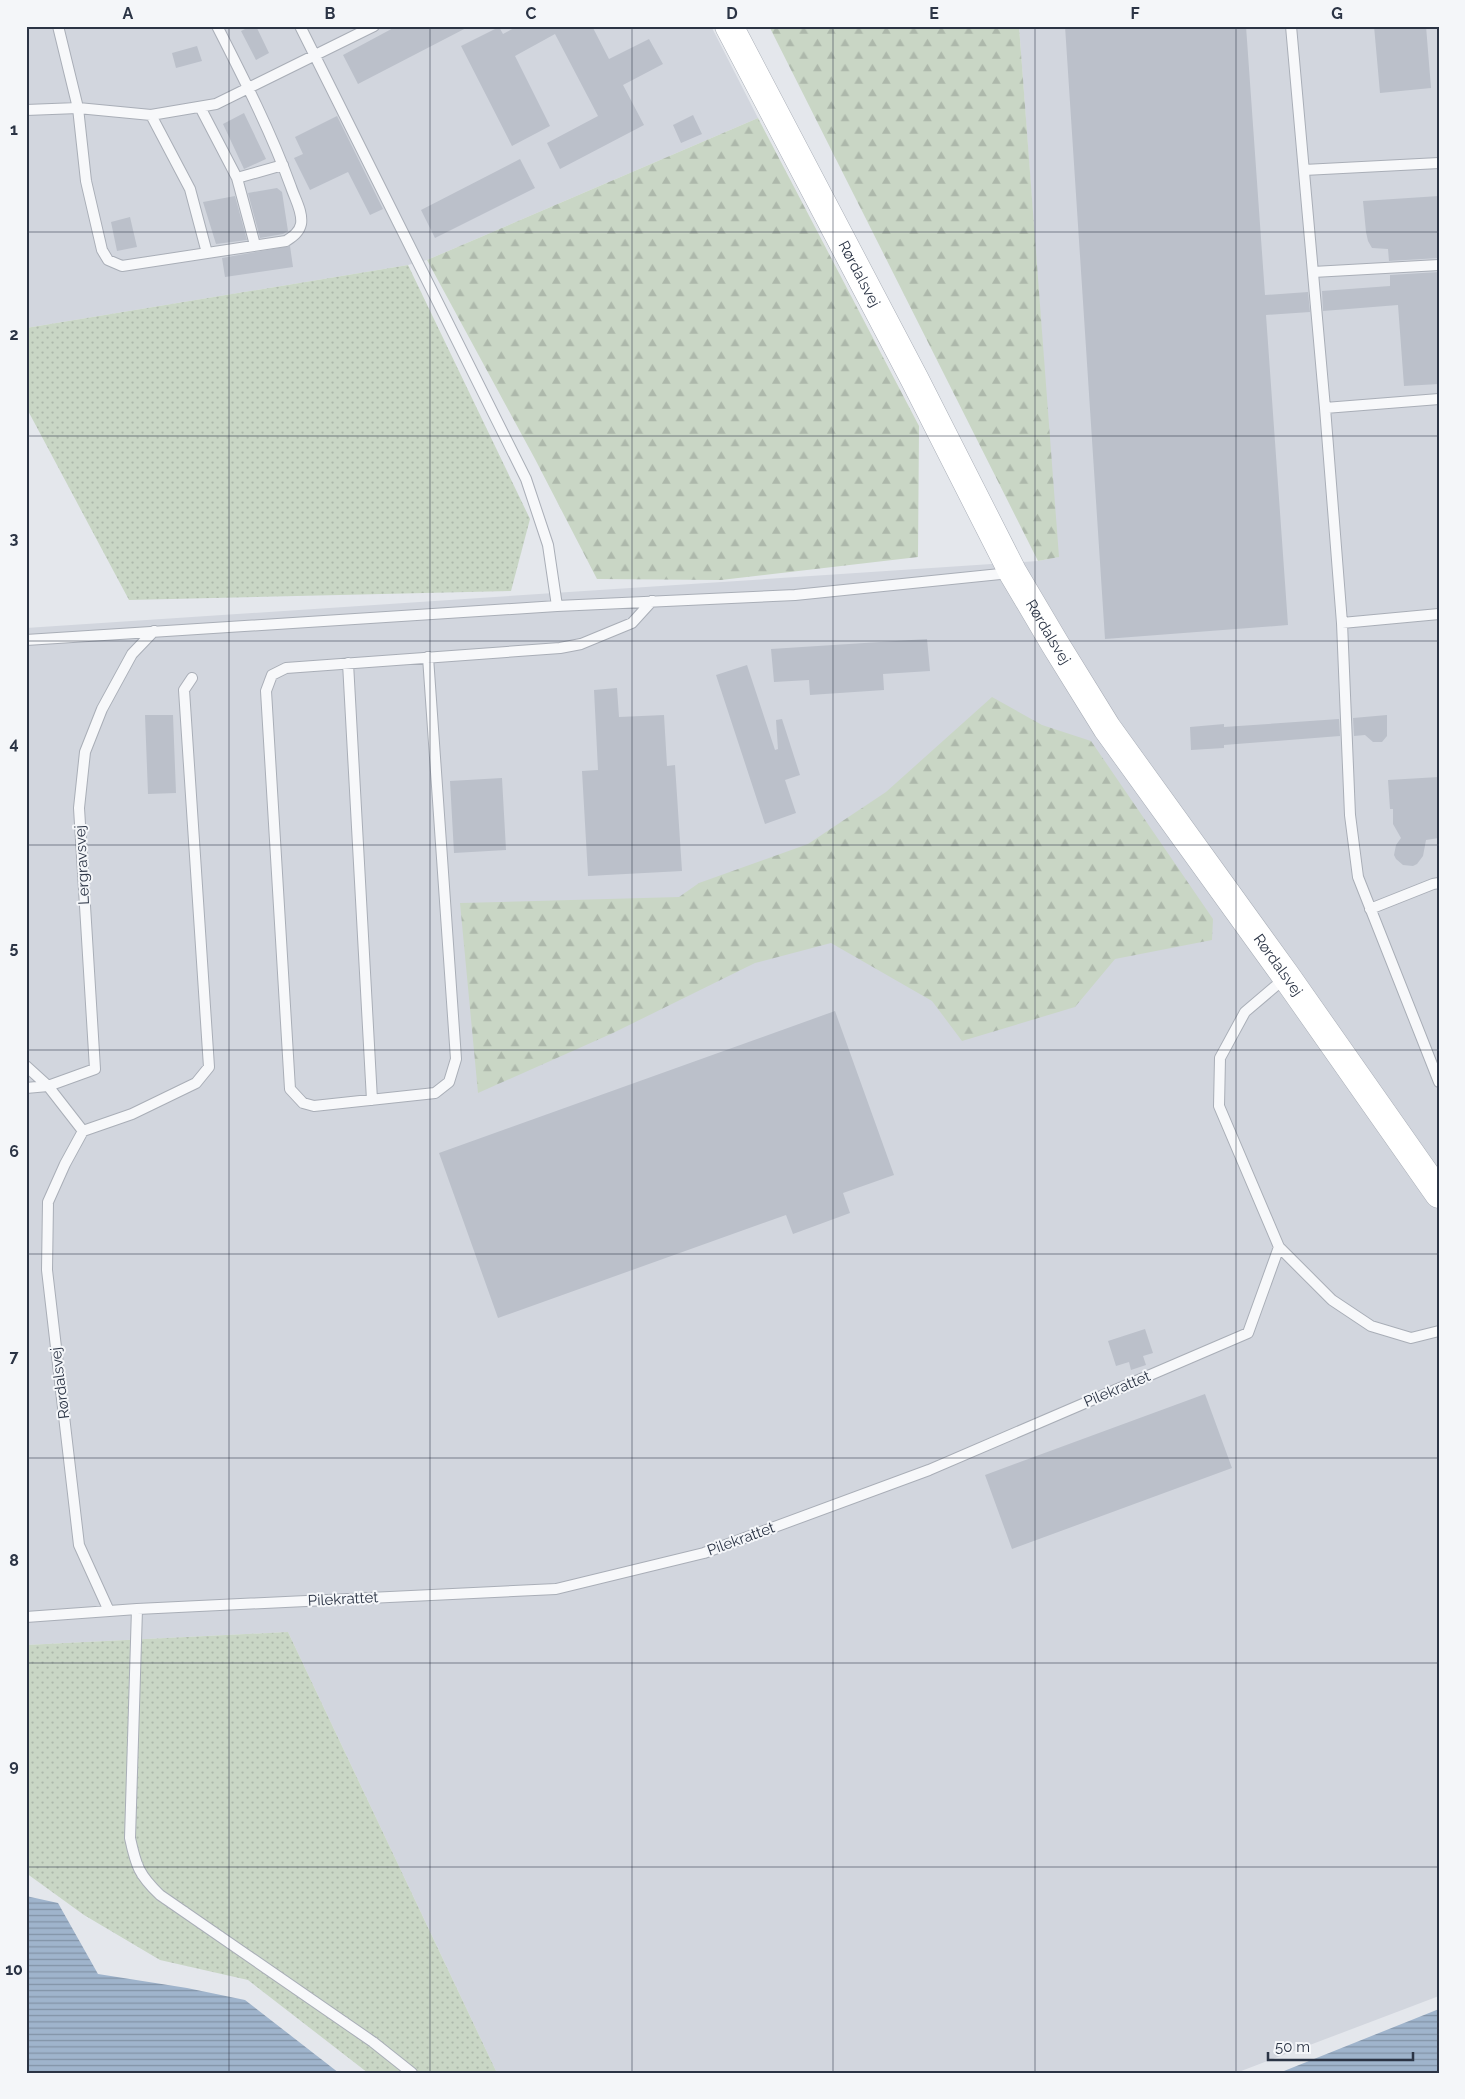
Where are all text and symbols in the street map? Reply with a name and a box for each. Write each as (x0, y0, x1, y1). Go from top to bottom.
text: A (123, 4, 134, 23)
text: B (325, 4, 336, 23)
text: C (526, 4, 537, 23)
text: D (726, 4, 738, 23)
text: E (929, 4, 939, 23)
text: F (1130, 4, 1140, 23)
text: G (1331, 4, 1343, 23)
text: 1 (10, 120, 18, 139)
street label: Rørdalsvej (834, 238, 884, 310)
text: 2 (9, 325, 19, 344)
text: 3 (10, 529, 19, 548)
street label: Rørdalsvej (1022, 596, 1074, 668)
text: 4 (9, 734, 19, 753)
street label: Lergravsvej (71, 825, 93, 905)
street label: Rørdalsvej (1250, 931, 1306, 1000)
text: 5 (10, 938, 19, 957)
text: 6 (9, 1142, 19, 1161)
street label: Rørdalsvej (47, 1346, 73, 1420)
text: 7 (10, 1347, 19, 1366)
street label: Pilekrattet (1081, 1367, 1153, 1411)
street label: Pilekrattet (705, 1518, 777, 1560)
text: 8 (9, 1551, 19, 1570)
street label: Pilekrattet (307, 1588, 379, 1610)
text: 9 (9, 1756, 19, 1775)
text: 10 (5, 1960, 23, 1979)
scale bar (1268, 2029, 1412, 2061)
text: 50 m (1275, 2038, 1310, 2056)

